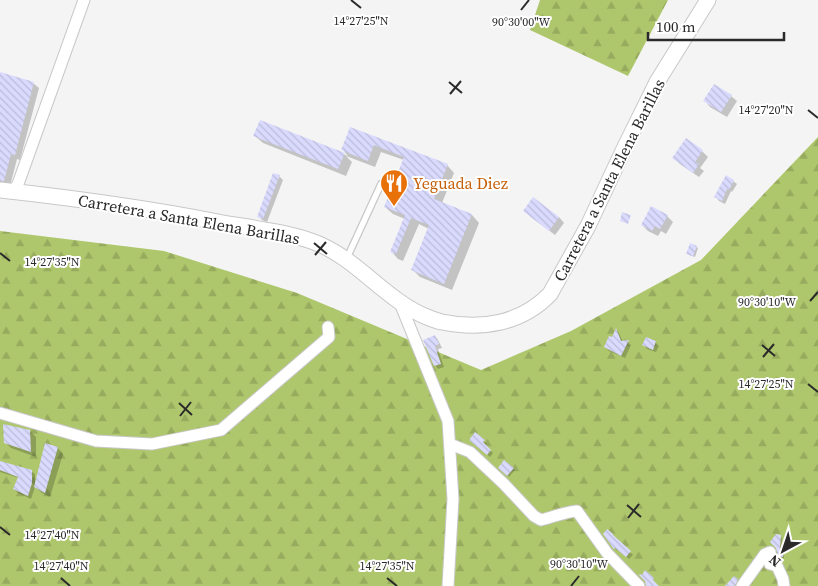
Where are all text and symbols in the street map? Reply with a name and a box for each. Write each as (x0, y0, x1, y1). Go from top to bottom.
scale bar (648, 10, 784, 42)
text: 14°27'25"N (333, 13, 389, 29)
text: 90°30'00"W (492, 14, 550, 30)
text: 100 m (656, 16, 696, 37)
street label: Carretera a Santa Elena Barillas (548, 75, 670, 285)
text: 14°27'20"N (738, 102, 794, 118)
restaurant icon: Yeguada Diez (379, 168, 409, 207)
place label: Yeguada Diez (413, 172, 508, 194)
street label: Carretera a Santa Elena Barillas (76, 189, 302, 249)
text: 14°27'35"N (24, 254, 80, 270)
text: 90°30'10"W (738, 294, 796, 310)
text: 14°27'25"N (738, 376, 794, 392)
north arrow (758, 526, 808, 576)
text: 14°27'40"N (24, 527, 80, 543)
text: N (764, 550, 785, 572)
text: 90°30'10"W (550, 556, 608, 572)
text: 14°27'40"N (33, 558, 89, 574)
text: 14°27'35"N (359, 558, 415, 574)

